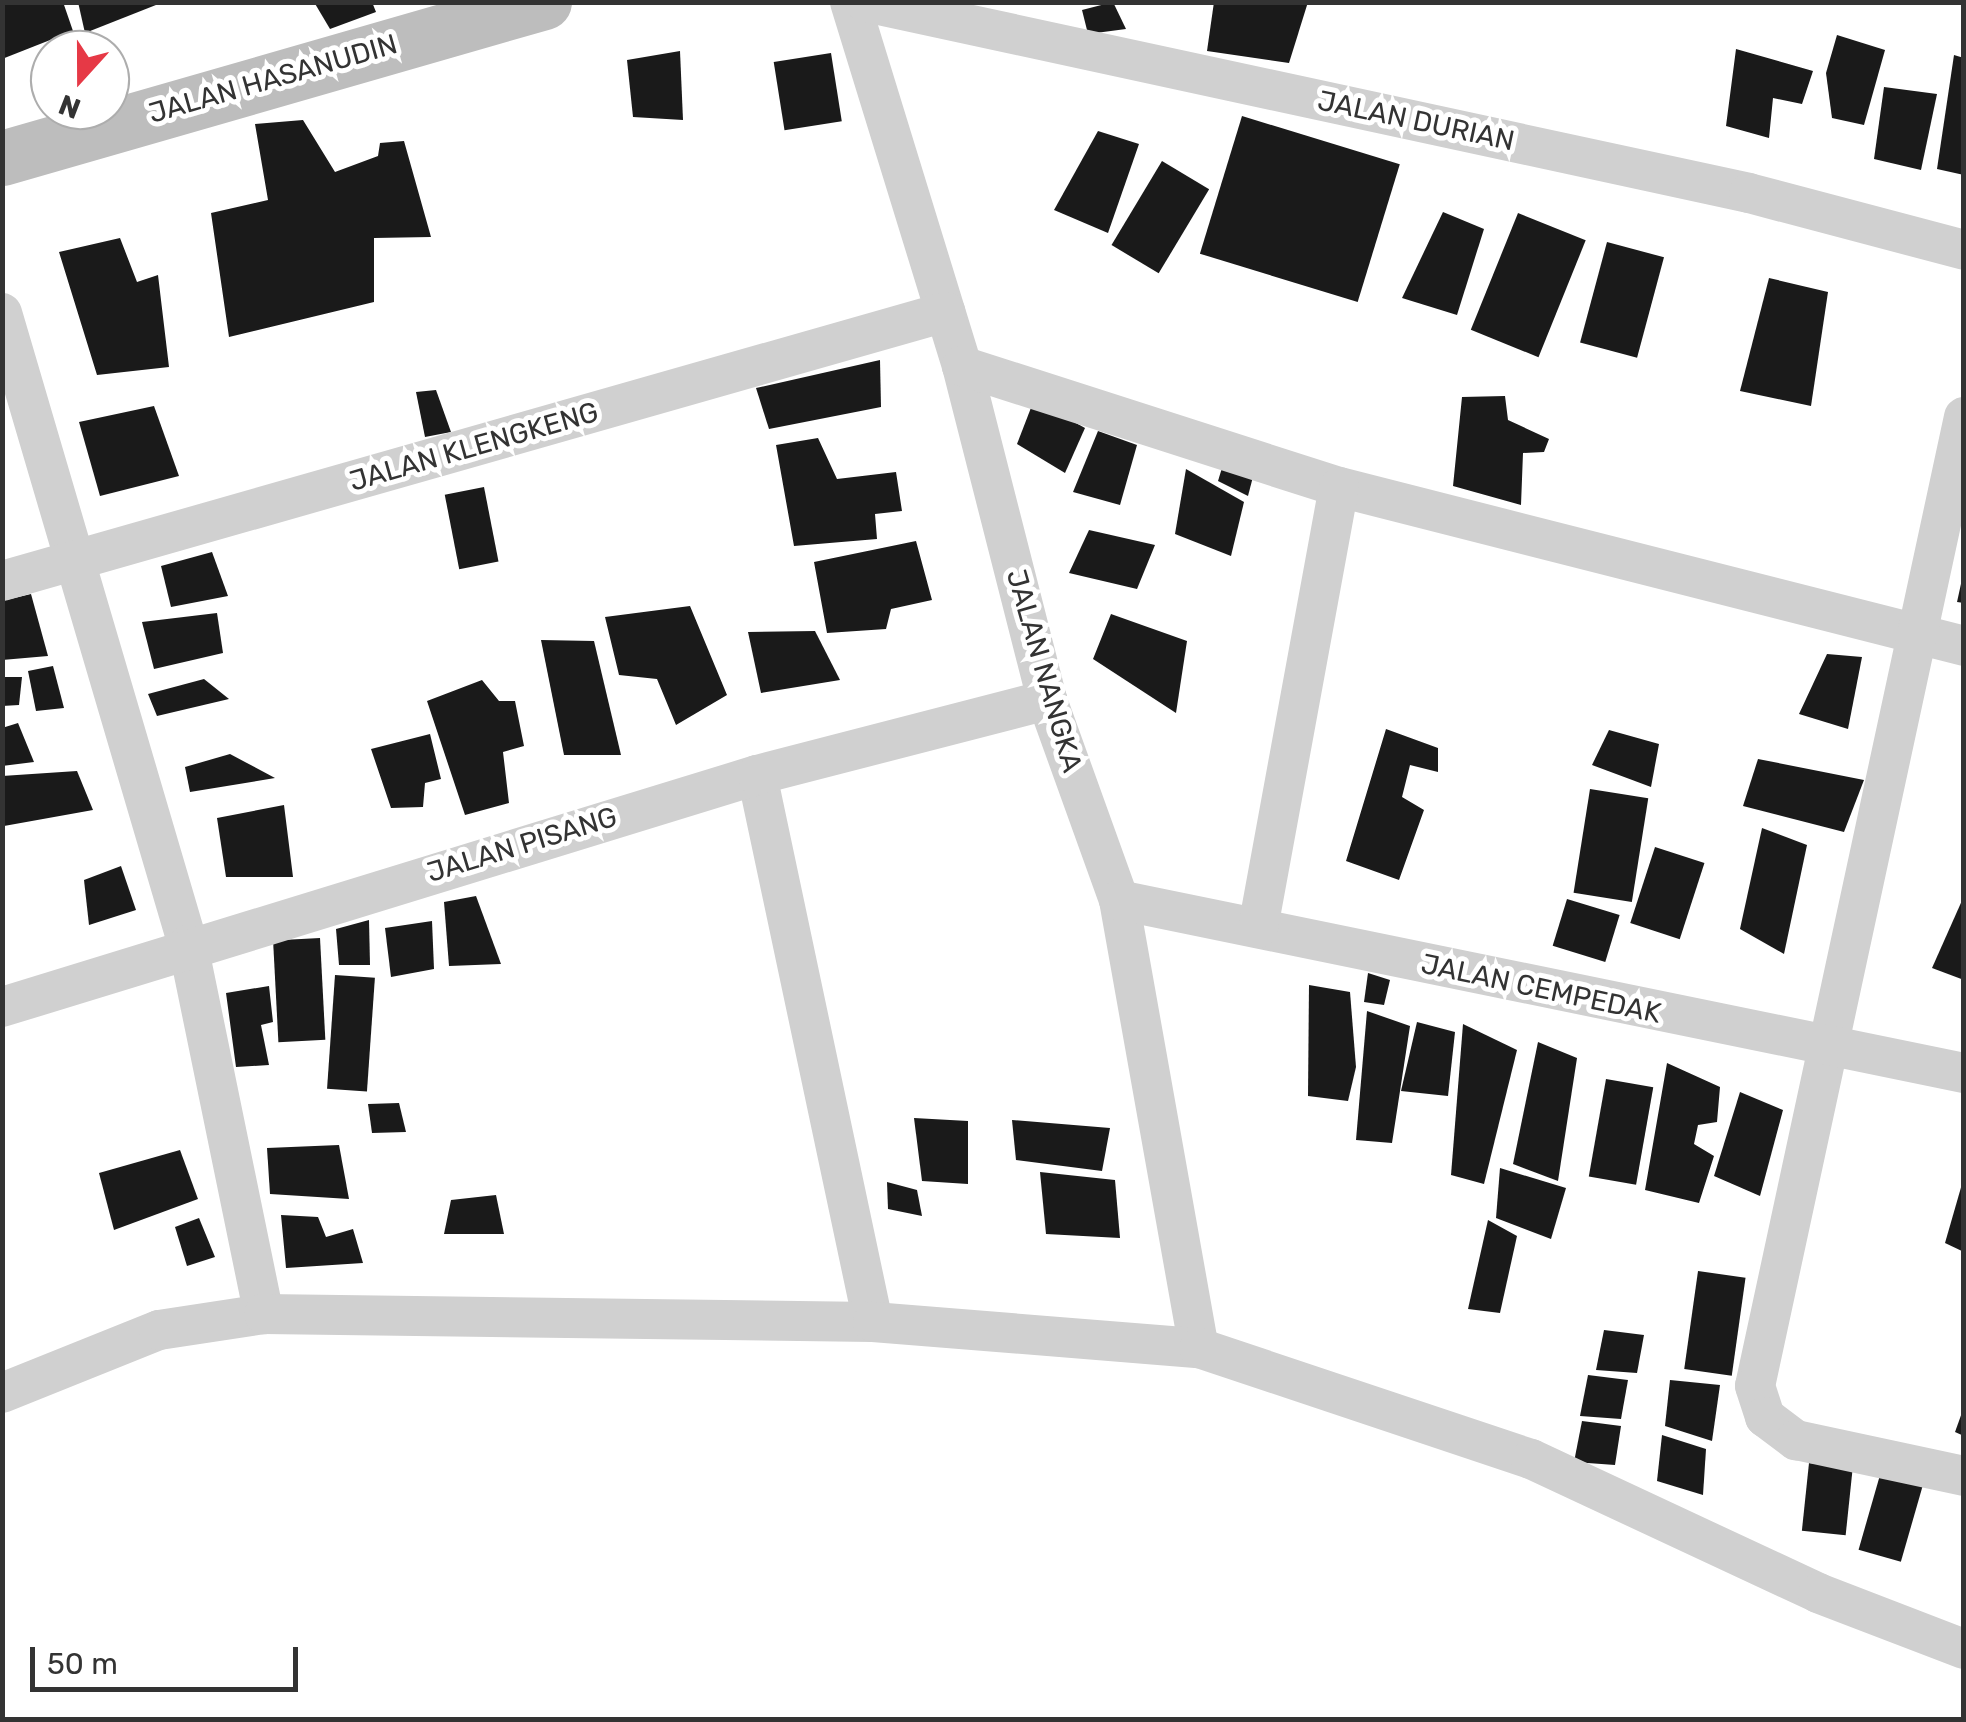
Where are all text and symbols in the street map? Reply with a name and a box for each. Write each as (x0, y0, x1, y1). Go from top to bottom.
street label: JALAN HASANUDIN (145, 27, 401, 131)
north arrow (30, 30, 130, 130)
street label: JALAN DURIAN (1315, 84, 1517, 158)
text: N (54, 88, 85, 126)
street label: JALAN KLENGKENG (346, 395, 602, 499)
street label: JALAN NANGKA (999, 566, 1089, 776)
street label: JALAN PISANG (423, 800, 621, 890)
street label: JALAN CEMPEDAK (1418, 947, 1664, 1031)
scale bar (35, 1627, 302, 1689)
text: 50 m (47, 1646, 118, 1682)

